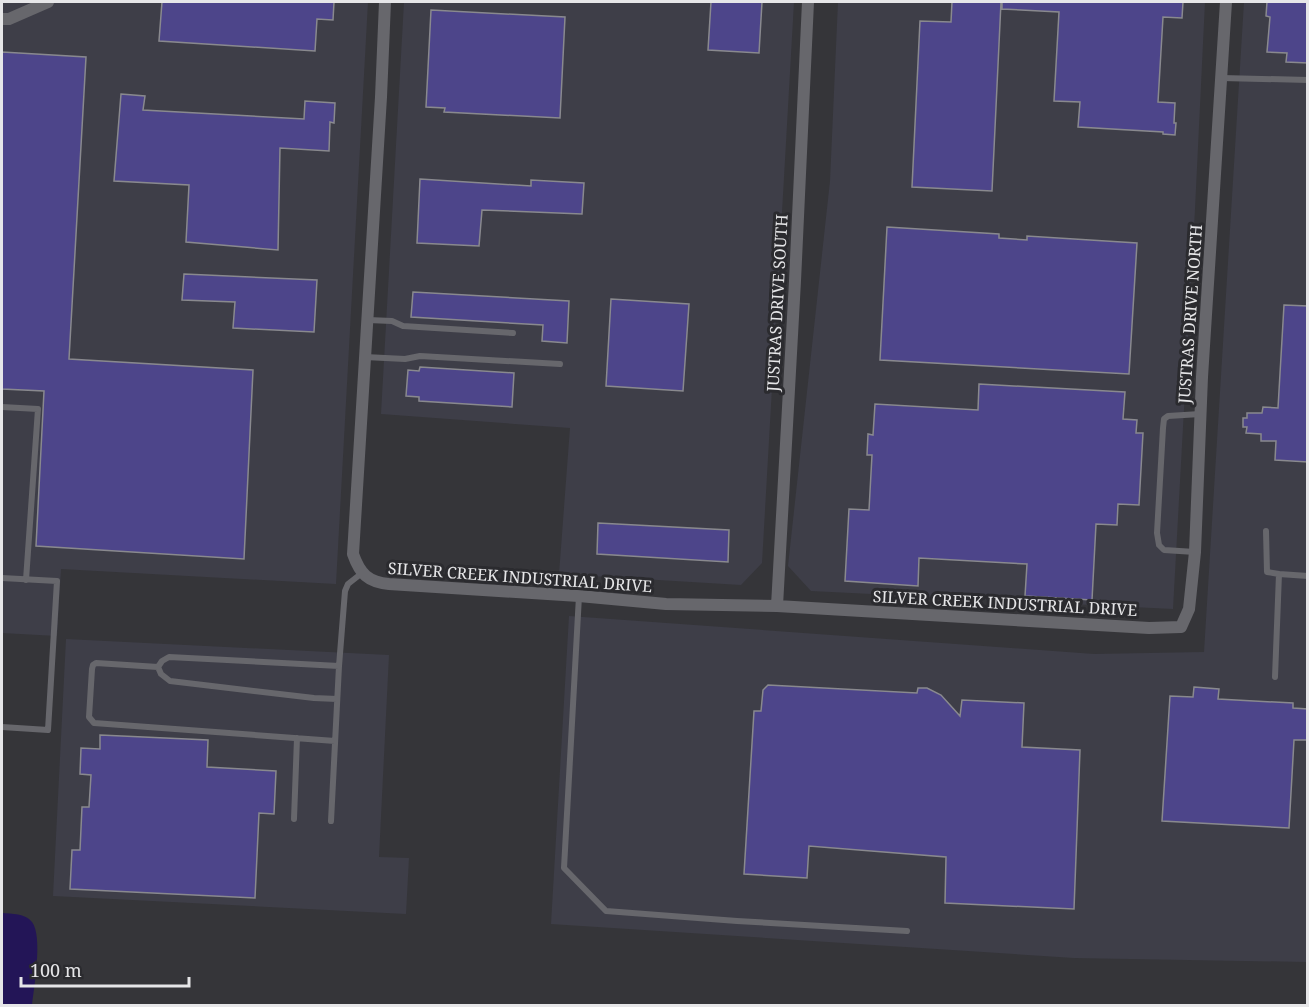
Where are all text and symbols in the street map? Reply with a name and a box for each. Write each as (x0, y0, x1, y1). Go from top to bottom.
street label: JUSTRAS DRIVE SOUTH (761, 213, 793, 393)
street label: JUSTRAS DRIVE NORTH (1173, 223, 1207, 405)
street label: SILVER CREEK INDUSTRIAL DRIVE (387, 557, 653, 597)
street label: SILVER CREEK INDUSTRIAL DRIVE (872, 585, 1138, 621)
scale bar (21, 950, 189, 988)
text: 100 m (30, 958, 82, 982)

